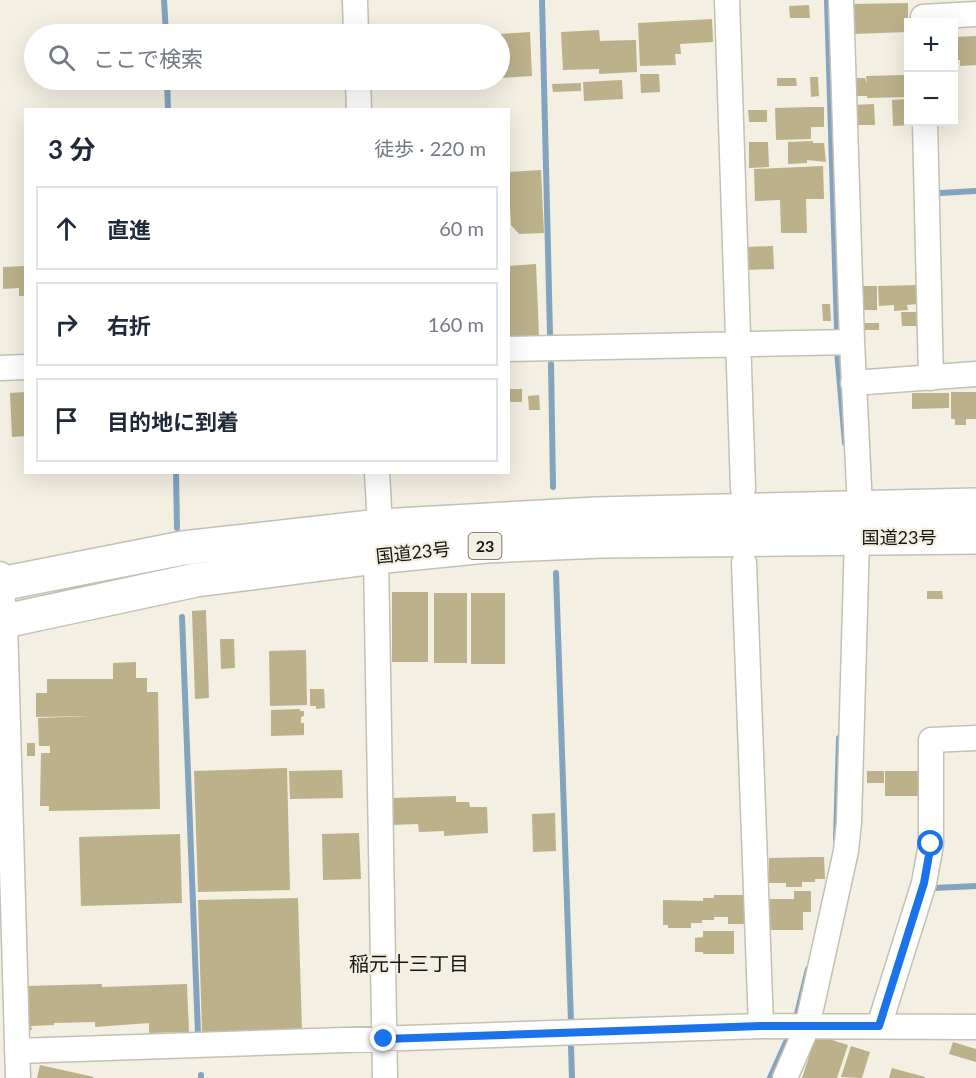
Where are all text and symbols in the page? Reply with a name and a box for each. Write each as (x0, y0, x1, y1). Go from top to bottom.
map controls (904, 18, 958, 126)
button: + (904, 18, 958, 72)
search box (24, 24, 510, 90)
icon: search (45, 41, 78, 74)
text: ここで検索 (93, 45, 203, 72)
button: − (904, 72, 958, 126)
text: 3 分 (48, 133, 95, 165)
text: 徒歩 · 220 m (374, 136, 486, 160)
icon: ahead (50, 212, 83, 245)
text: 直進 (107, 216, 151, 243)
text: 60 m (439, 216, 484, 240)
icon: right (50, 308, 83, 341)
text: 右折 (107, 312, 151, 339)
text: 160 m (428, 312, 484, 336)
icon: arrive (50, 404, 83, 437)
text: 目的地に到着 (107, 408, 239, 435)
street label: 国道23号 (862, 526, 936, 548)
road number: 23 (468, 533, 502, 559)
street label: 国道23号 (375, 537, 451, 567)
route start (917, 830, 943, 856)
district label: 稲元十三丁目 (349, 951, 469, 975)
route end (370, 1025, 396, 1051)

